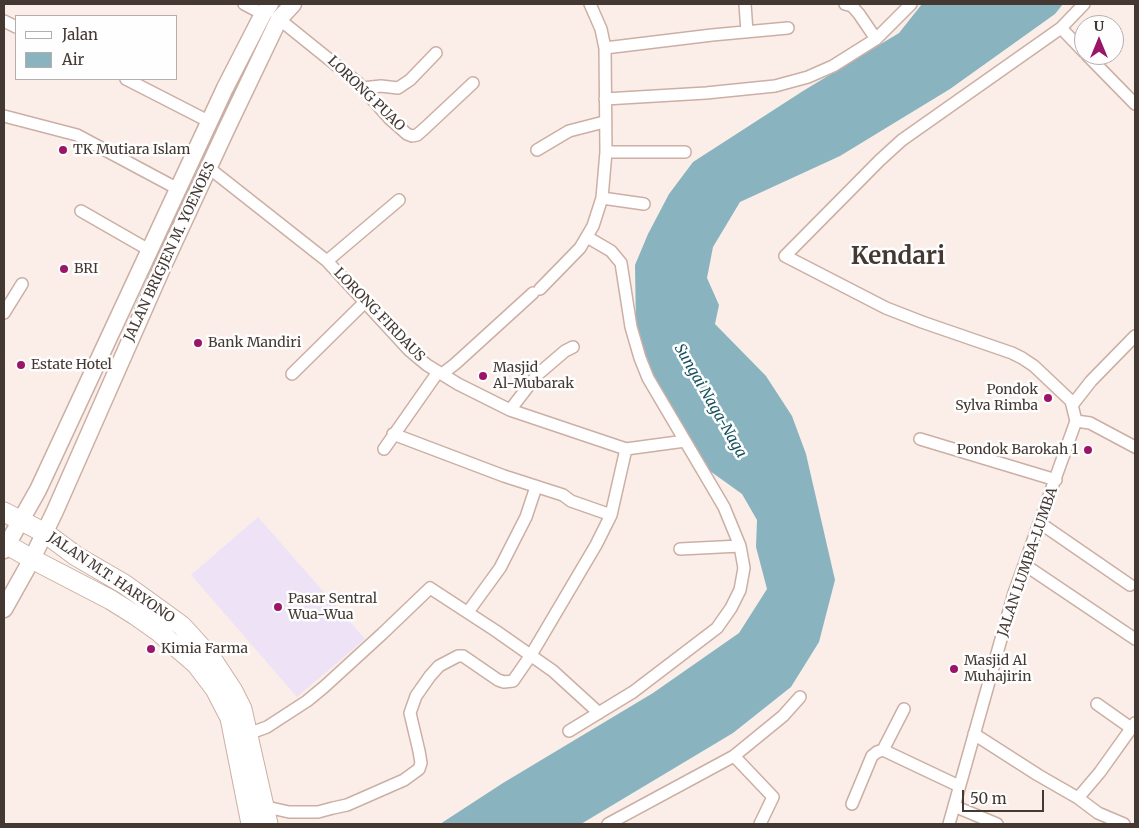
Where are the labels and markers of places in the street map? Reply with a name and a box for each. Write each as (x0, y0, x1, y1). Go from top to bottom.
place label: TK Mutiara Islam (73, 142, 190, 158)
marker: TK Mutiara Islam (57, 144, 69, 156)
place label: BRI (74, 261, 98, 277)
marker: BRI (58, 263, 70, 275)
place label: Bank Mandiri (208, 335, 301, 351)
marker: Bank Mandiri (192, 337, 204, 349)
place label: Estate Hotel (31, 357, 112, 373)
marker: Estate Hotel (15, 359, 27, 371)
place label: Masjid Al-Mubarak (493, 360, 574, 392)
marker: Masjid Al-Mubarak (477, 370, 489, 382)
place label: Pondok Sylva Rimba (955, 382, 1038, 414)
marker: Pondok Sylva Rimba (1042, 392, 1054, 404)
place label: Pondok Barokah 1 (957, 442, 1078, 458)
marker: Pondok Barokah 1 (1082, 444, 1094, 456)
place label: Pasar Sentral Wua-Wua (288, 591, 377, 624)
marker: Pasar Sentral Wua-Wua (272, 601, 284, 613)
place label: Kimia Farma (161, 641, 248, 657)
marker: Kimia Farma (145, 643, 157, 655)
place label: Masjid Al Muhajirin (964, 653, 1031, 686)
marker: Masjid Al Muhajirin (948, 663, 960, 675)

